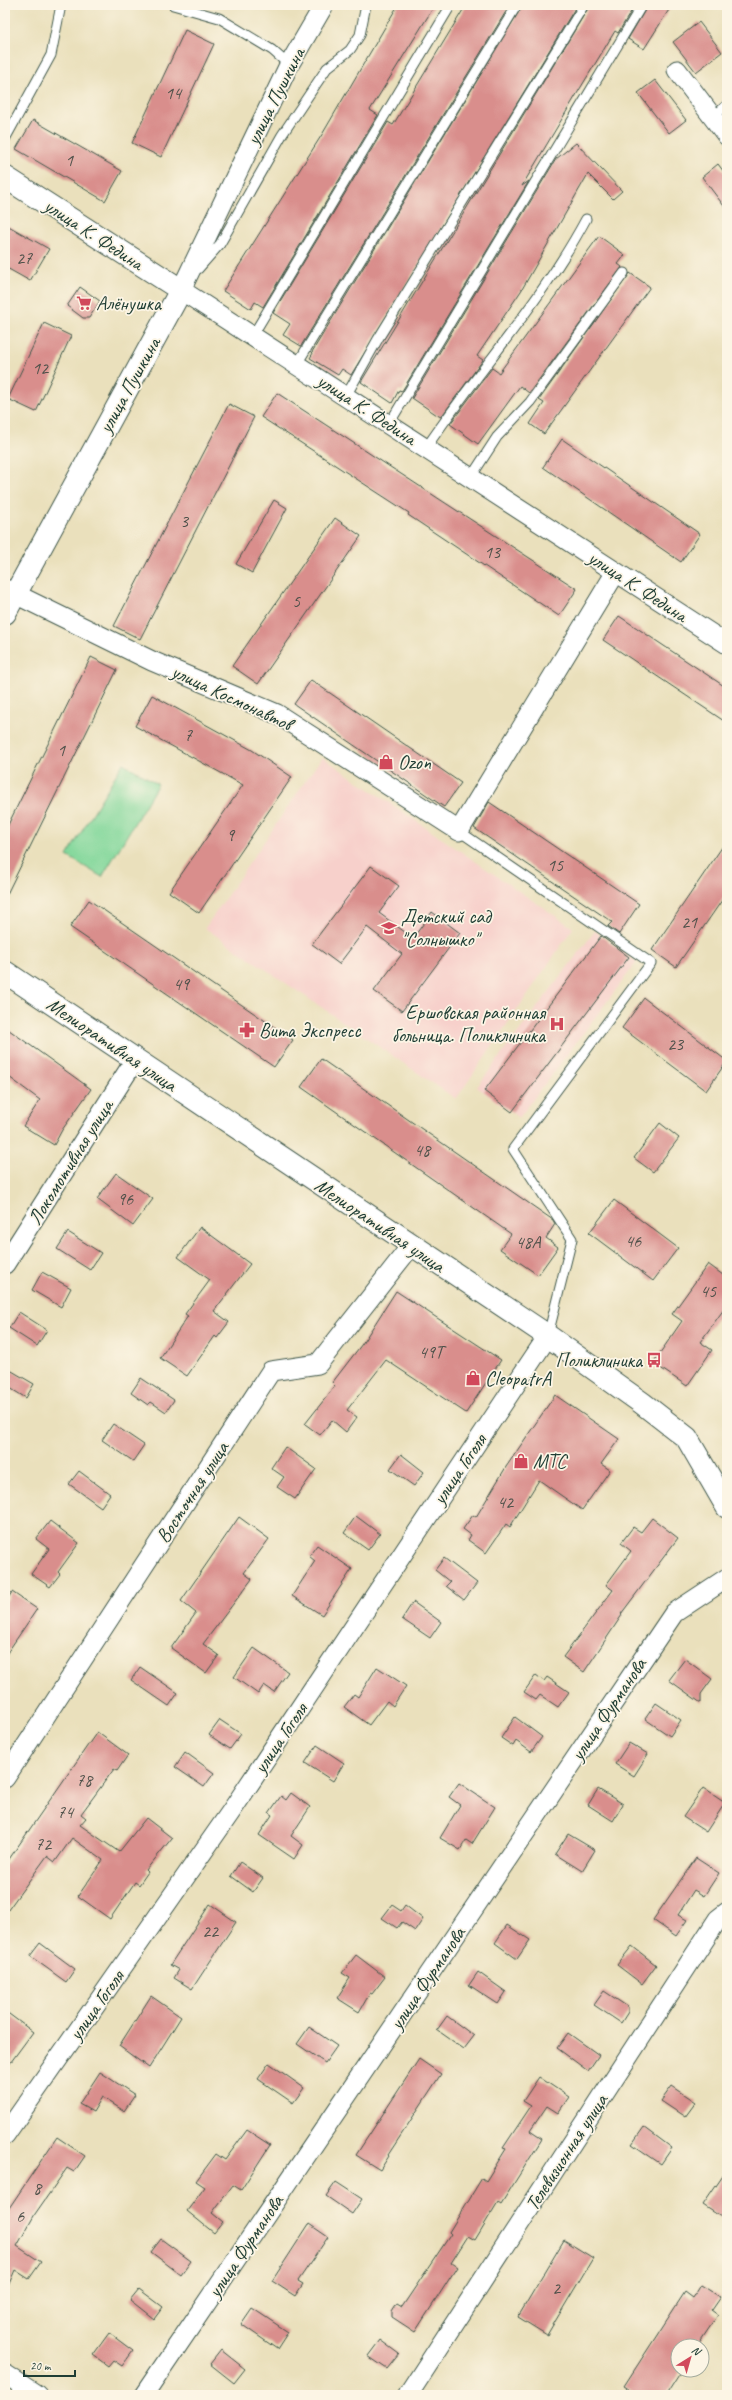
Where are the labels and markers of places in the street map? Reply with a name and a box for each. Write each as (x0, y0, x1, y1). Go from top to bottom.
place label: Алёнушка (96, 291, 163, 316)
supermarket icon: Алёнушка (75, 294, 93, 312)
place label: Ozon (398, 750, 432, 775)
shop icon: Ozon (377, 753, 395, 771)
place label: Детский сад "Солнышко" (401, 904, 492, 952)
school or university icon: Детский сад "Солнышко" (380, 919, 398, 937)
place label: Ершовская районная больница. Поликлиника (392, 1000, 547, 1048)
hospital icon: Ершовская районная больница. Поликлиника (548, 1015, 566, 1033)
place label: Вита Экспресс (259, 1018, 361, 1043)
pharmacy icon: Вита Экспресс (238, 1021, 256, 1039)
place label: Поликлиника (556, 1348, 644, 1373)
bus stop icon: Поликлиника (645, 1351, 663, 1369)
place label: CleopatrA (485, 1366, 552, 1391)
shop icon: CleopatrA (464, 1369, 482, 1387)
place label: МТС (533, 1449, 569, 1474)
shop icon: МТС (512, 1452, 530, 1470)

